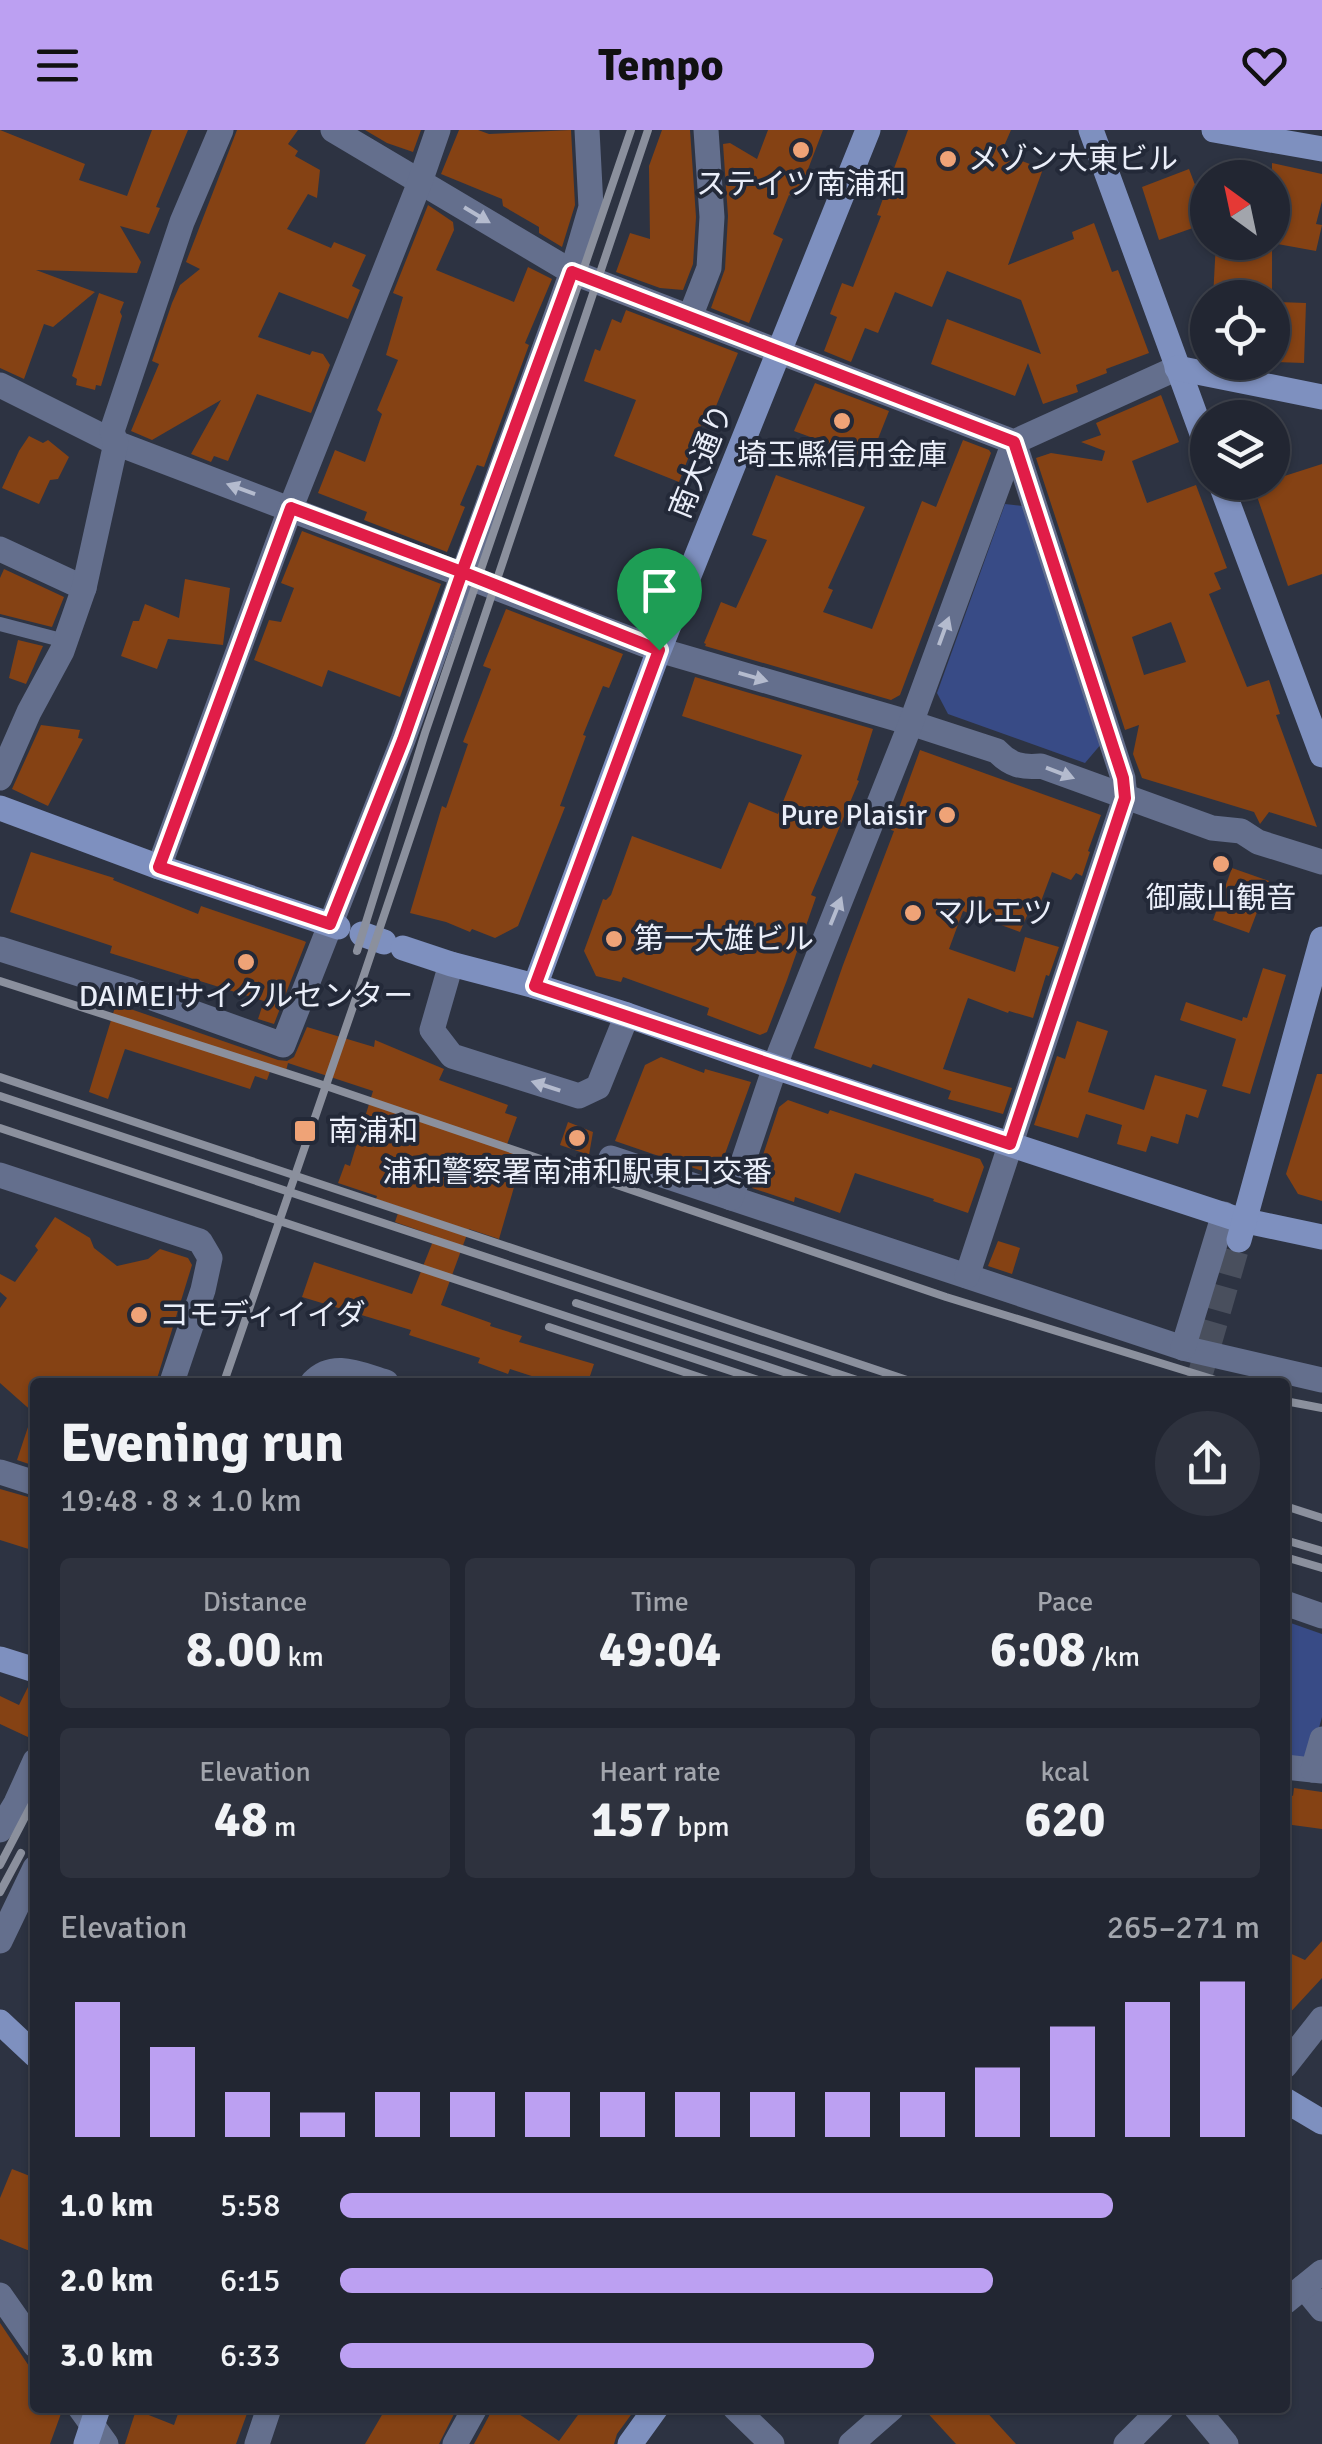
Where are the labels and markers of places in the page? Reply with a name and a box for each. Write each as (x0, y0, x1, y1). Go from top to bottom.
marker: ステイツ南浦和 (790, 139, 812, 161)
place label: メゾン大東ビル (968, 141, 1178, 178)
marker: メゾン大東ビル (937, 148, 959, 170)
place label: ステイツ南浦和 (696, 166, 906, 203)
marker: 埼玉縣信用金庫 (831, 410, 853, 432)
place label: 埼玉縣信用金庫 (737, 437, 947, 474)
pin (617, 548, 702, 651)
place label: Pure Plaisir (780, 797, 927, 834)
marker: Pure Plaisir (936, 804, 958, 826)
marker: 御蔵山観音 (1210, 853, 1232, 875)
place label: 御蔵山観音 (1146, 880, 1296, 917)
place label: マルエツ (933, 895, 1053, 932)
marker: マルエツ (902, 902, 924, 924)
place label: 第一大雄ビル (634, 921, 814, 958)
marker: 第一大雄ビル (603, 928, 625, 950)
marker: DAIMEIサイクルセンター (235, 951, 257, 973)
place label: DAIMEIサイクルセンター (79, 978, 413, 1015)
place label: 南浦和 (328, 1113, 418, 1150)
marker: 南浦和 (292, 1118, 318, 1144)
marker: 浦和警察署南浦和駅東口交番 (566, 1127, 588, 1149)
place label: 浦和警察署南浦和駅東口交番 (382, 1154, 772, 1191)
place label: コモディイイダ (159, 1297, 366, 1334)
marker: コモディイイダ (128, 1304, 150, 1326)

